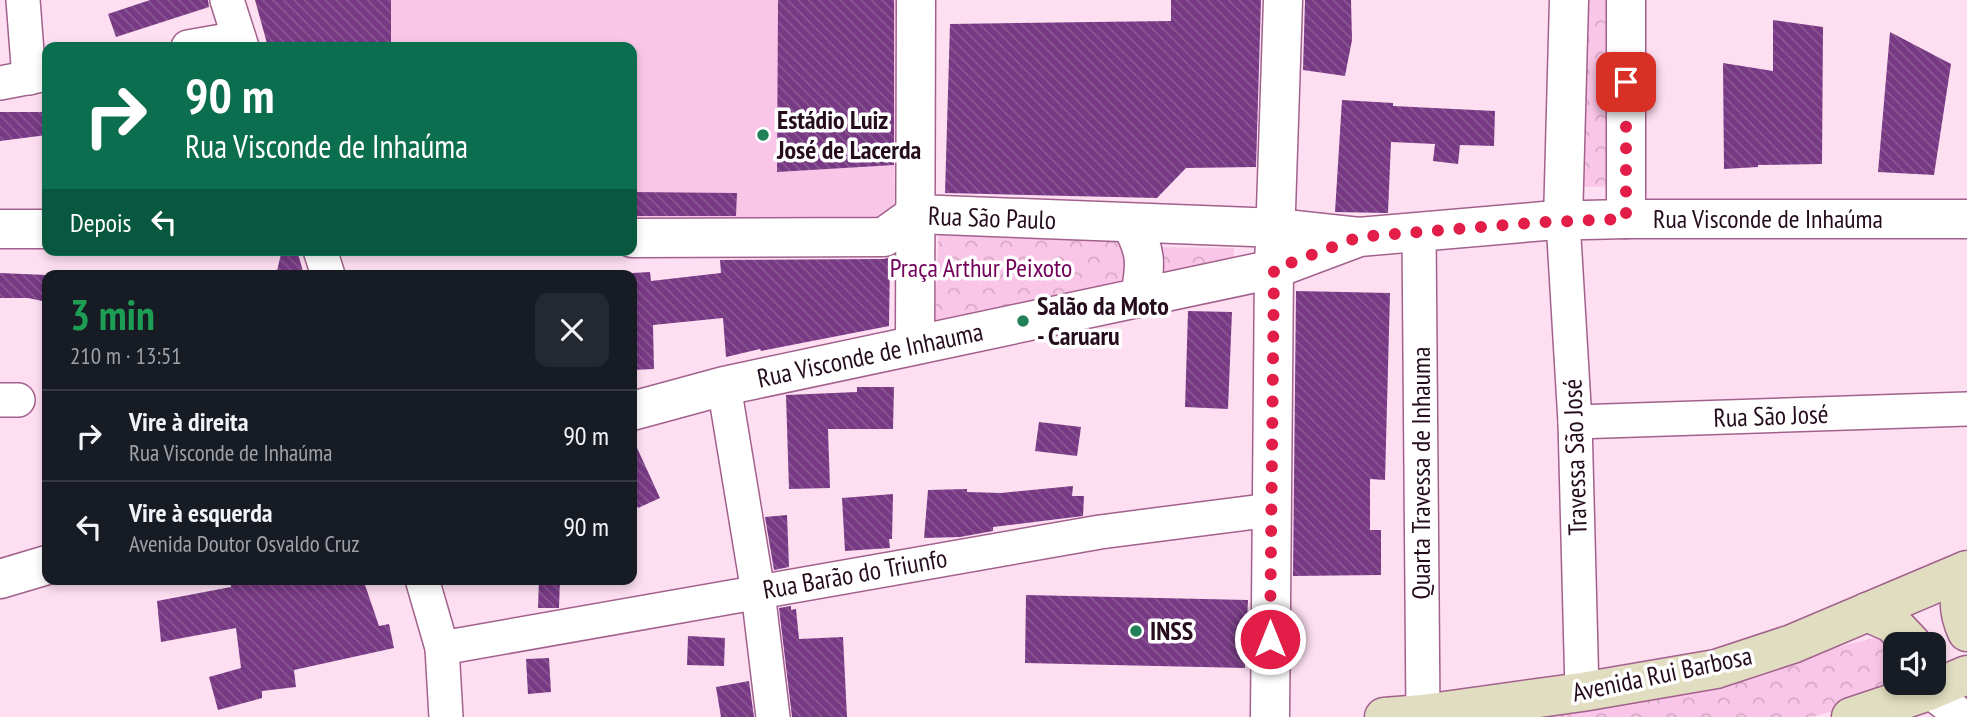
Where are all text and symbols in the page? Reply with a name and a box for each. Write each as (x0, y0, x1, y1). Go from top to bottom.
pin (1596, 52, 1656, 112)
text: 90 m (185, 63, 274, 127)
icon: arrive (1607, 63, 1645, 101)
icon: right (70, 70, 161, 161)
place label: Estádio Luiz José de Lacerda (776, 103, 921, 166)
text: Rua Visconde de Inhaúma (185, 125, 468, 167)
marker: Estádio Luiz José de Lacerda (755, 127, 771, 143)
street label: Rua São Paulo (928, 199, 1057, 236)
street label: Rua Visconde de Inhaúma (1653, 202, 1883, 235)
icon: left (145, 203, 183, 241)
text: Depois (70, 206, 131, 239)
park label: Praça Arthur Peixoto (890, 251, 1072, 284)
text: 3 min (70, 287, 155, 342)
place label: Salão da Moto - Caruaru (1037, 289, 1169, 352)
button: close (535, 293, 609, 367)
marker: Salão da Moto - Caruaru (1015, 313, 1031, 329)
street label: Rua Visconde de Inhauma (754, 314, 986, 395)
text: 210 m · 13:51 (70, 341, 182, 370)
street label: Quarta Travessa de Inhauma (1404, 347, 1437, 599)
street label: Travessa São José (1555, 378, 1594, 536)
street label: Rua São José (1713, 397, 1829, 434)
text: Vire à direita (129, 405, 248, 438)
icon: right (70, 417, 108, 455)
text: 90 m (563, 419, 609, 452)
text: Rua Visconde de Inhaúma (129, 438, 332, 467)
text: Vire à esquerda (129, 496, 272, 529)
icon: left (70, 508, 108, 546)
text: 90 m (563, 510, 609, 543)
text: Avenida Doutor Osvaldo Cruz (129, 529, 359, 558)
street label: Rua Barão do Triunfo (760, 541, 950, 606)
position arrow (1233, 602, 1307, 676)
place label: INSS (1150, 614, 1193, 647)
marker: INSS (1128, 623, 1144, 639)
map controls (1883, 632, 1946, 695)
button: sound (1883, 632, 1946, 695)
street label: Avenida Rui Barbosa (1569, 638, 1755, 709)

